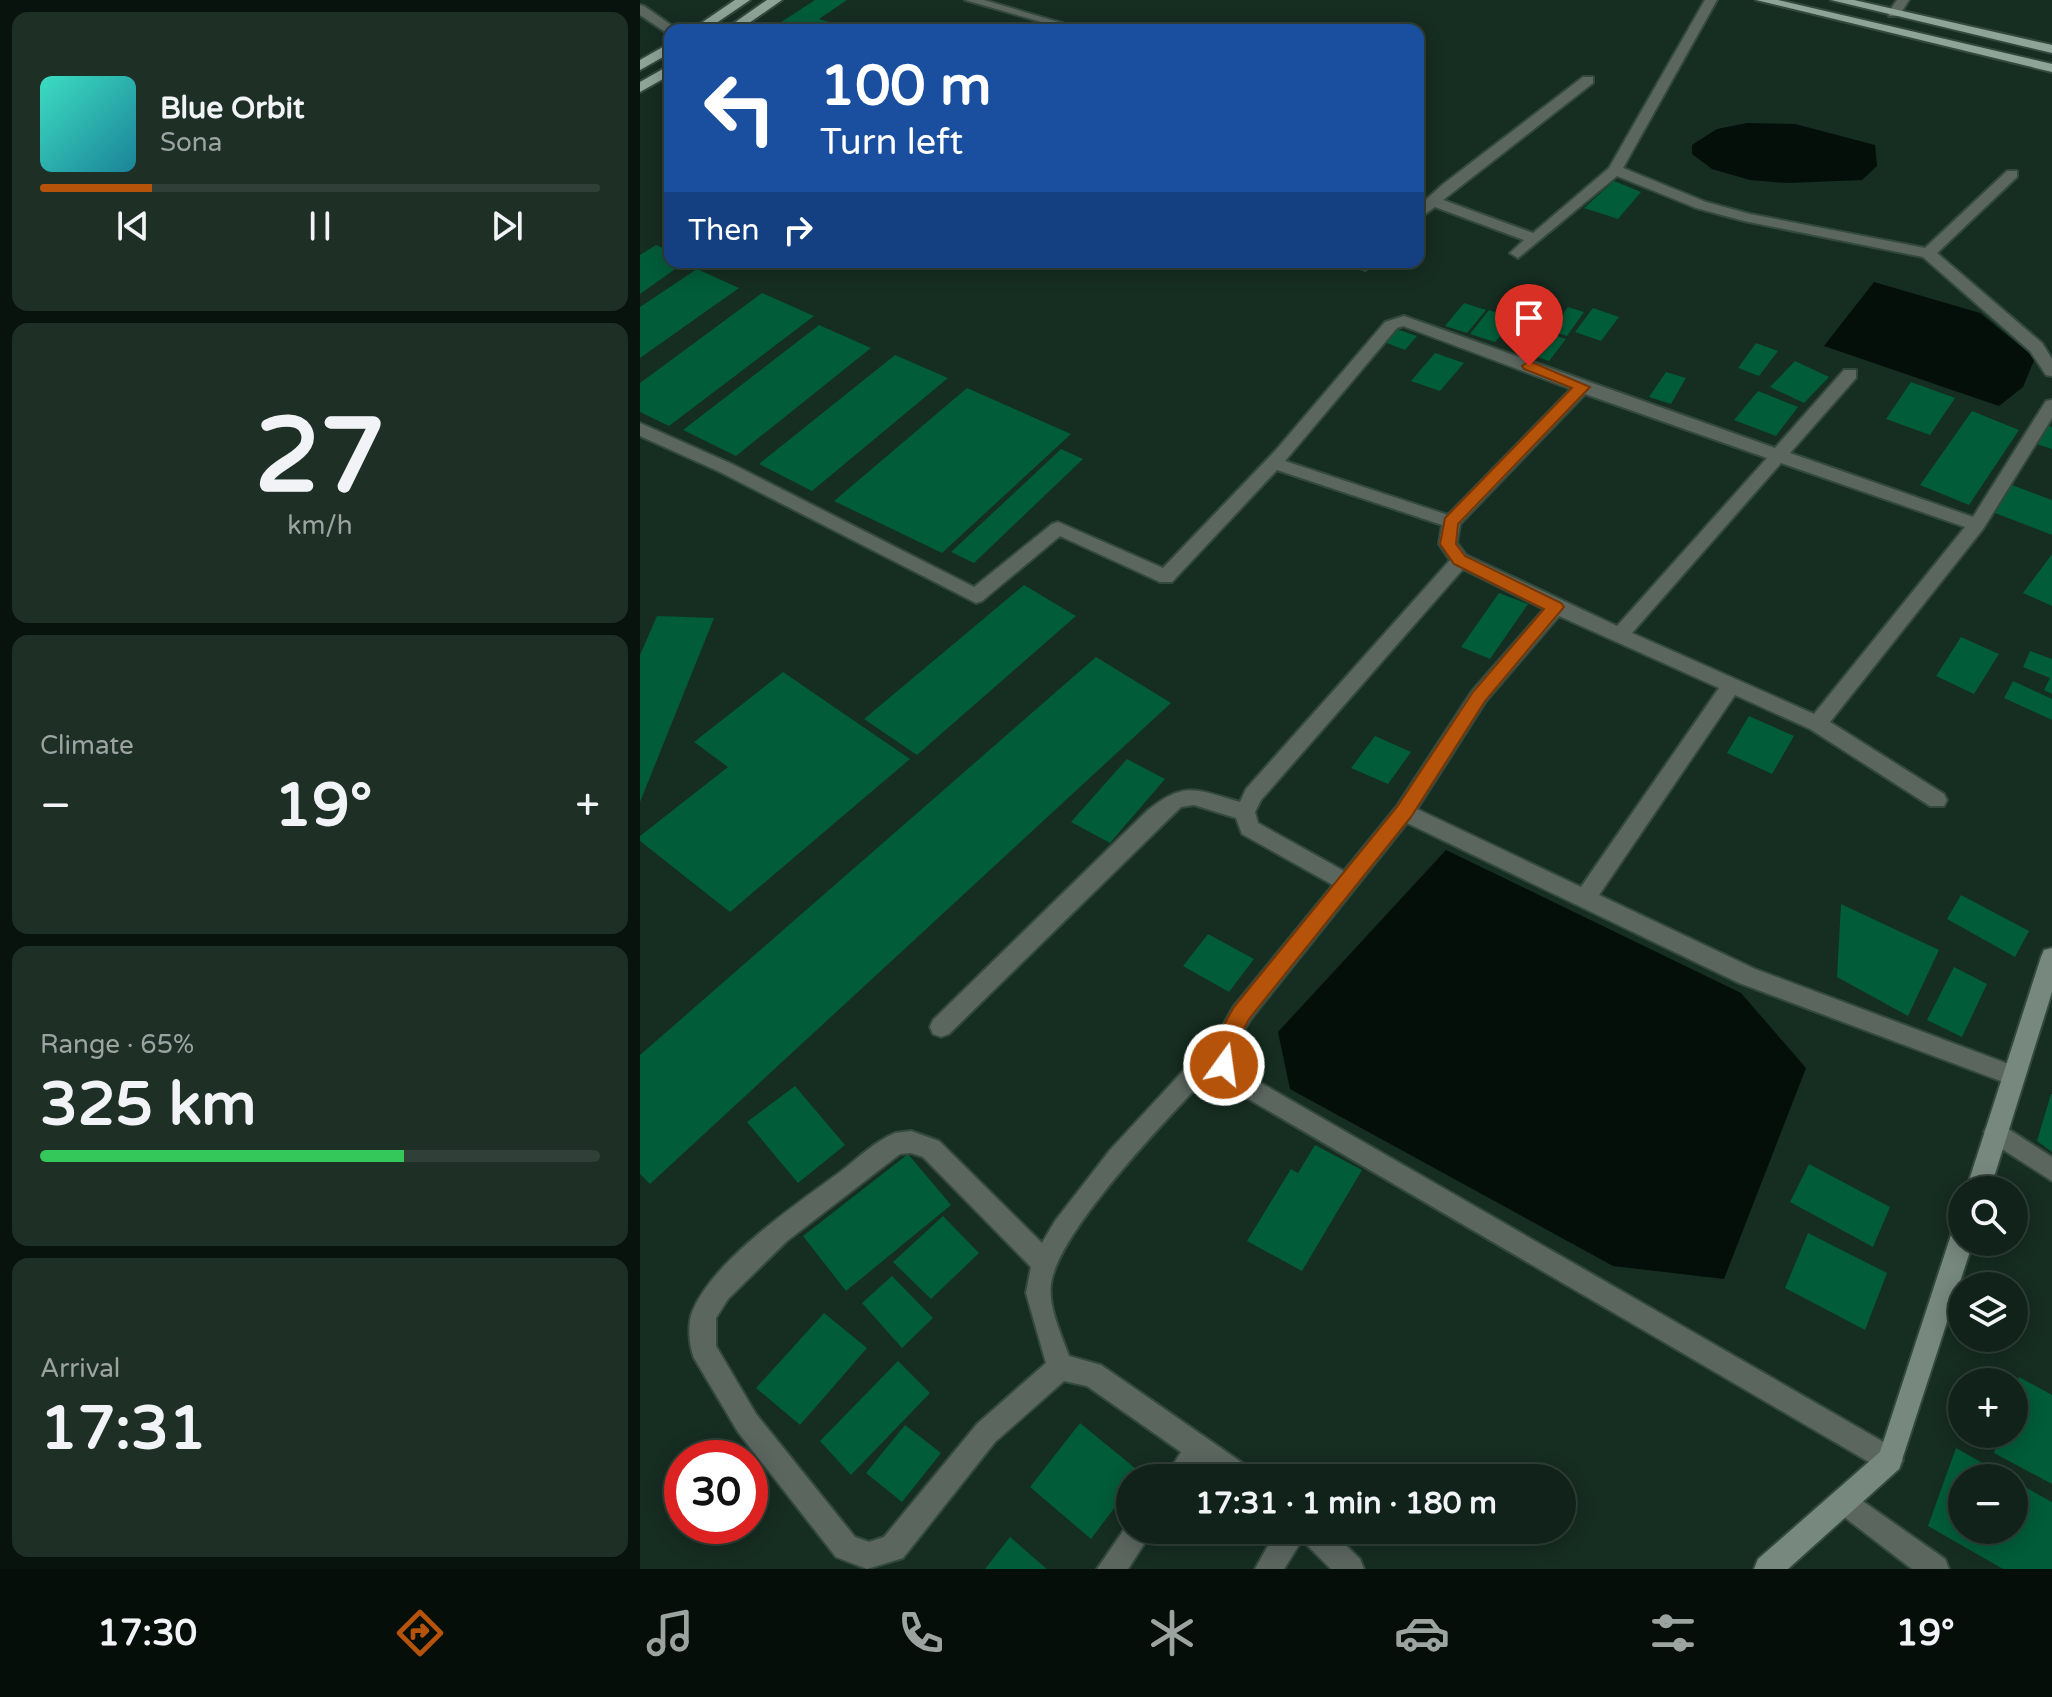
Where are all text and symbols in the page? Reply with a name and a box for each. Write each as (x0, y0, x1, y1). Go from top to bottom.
text: 100 m (820, 53, 991, 120)
icon: left (688, 56, 792, 160)
text: Blue Orbit (160, 90, 305, 127)
text: Turn left (820, 121, 963, 164)
text: Sona (160, 127, 222, 158)
icon: previous (111, 204, 155, 248)
icon: pause (298, 204, 342, 248)
icon: next (485, 204, 529, 248)
icon: right (776, 208, 820, 252)
text: Then (688, 212, 760, 249)
pin (1495, 284, 1563, 366)
icon: arrive (1507, 296, 1551, 340)
text: 27 (255, 395, 385, 520)
text: km/h (287, 510, 353, 541)
text: Climate (40, 730, 134, 761)
text: 19° (274, 770, 372, 842)
text: − (40, 780, 71, 833)
text: + (575, 780, 600, 833)
position arrow (1182, 1023, 1266, 1107)
text: Range · 65% (40, 1029, 194, 1060)
text: 325 km (40, 1069, 256, 1141)
map controls (1948, 1176, 2028, 1544)
button: search (1948, 1176, 2028, 1256)
button: layers (1948, 1272, 2028, 1352)
text: Arrival (40, 1353, 120, 1384)
button: + (1948, 1368, 2028, 1448)
text: 17:31 (40, 1393, 206, 1465)
speed limit sign: 30 (664, 1440, 768, 1544)
button: − (1948, 1464, 2028, 1544)
text: 17:31 · 1 min · 180 m (1195, 1485, 1497, 1522)
icon: directions (392, 1605, 448, 1661)
icon: music (642, 1605, 698, 1661)
icon: phone (893, 1605, 949, 1661)
icon: climate (1144, 1605, 1200, 1661)
icon: car (1394, 1605, 1450, 1661)
icon: filters (1645, 1605, 1701, 1661)
text: 17:30 (97, 1612, 197, 1655)
text: 19° (1896, 1612, 1955, 1655)

